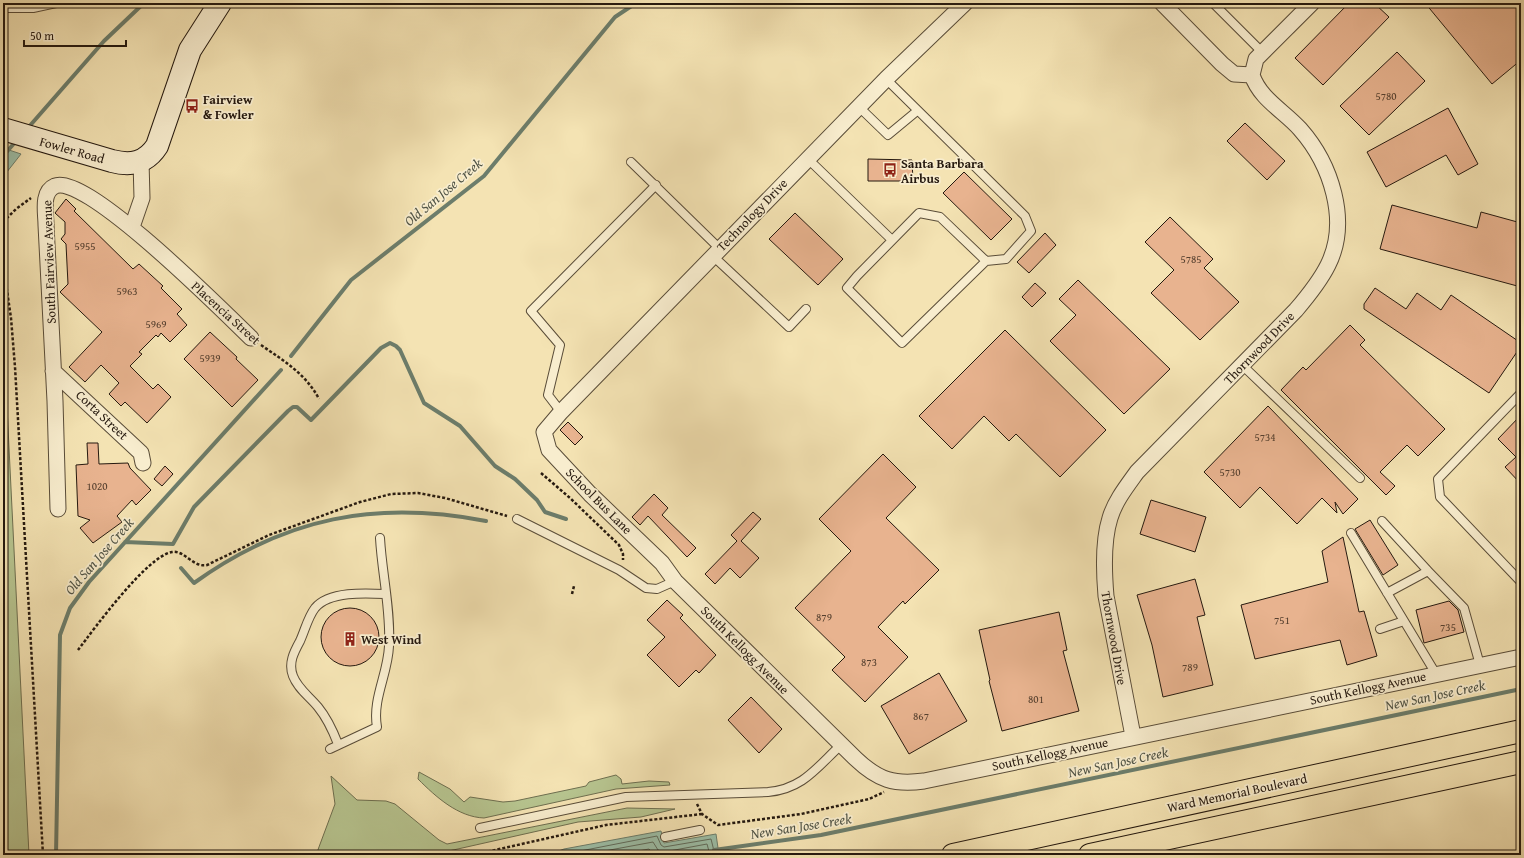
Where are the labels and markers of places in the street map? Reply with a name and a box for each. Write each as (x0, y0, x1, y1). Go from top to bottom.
place label: Fairview & Fowler (203, 90, 254, 124)
bus stop icon: Fairview & Fowler (184, 98, 200, 114)
place label: Santa Barbara Airbus (901, 154, 984, 188)
bus stop icon: Santa Barbara Airbus (882, 162, 898, 178)
place label: West Wind (361, 630, 422, 649)
building icon: West Wind (342, 631, 358, 647)

